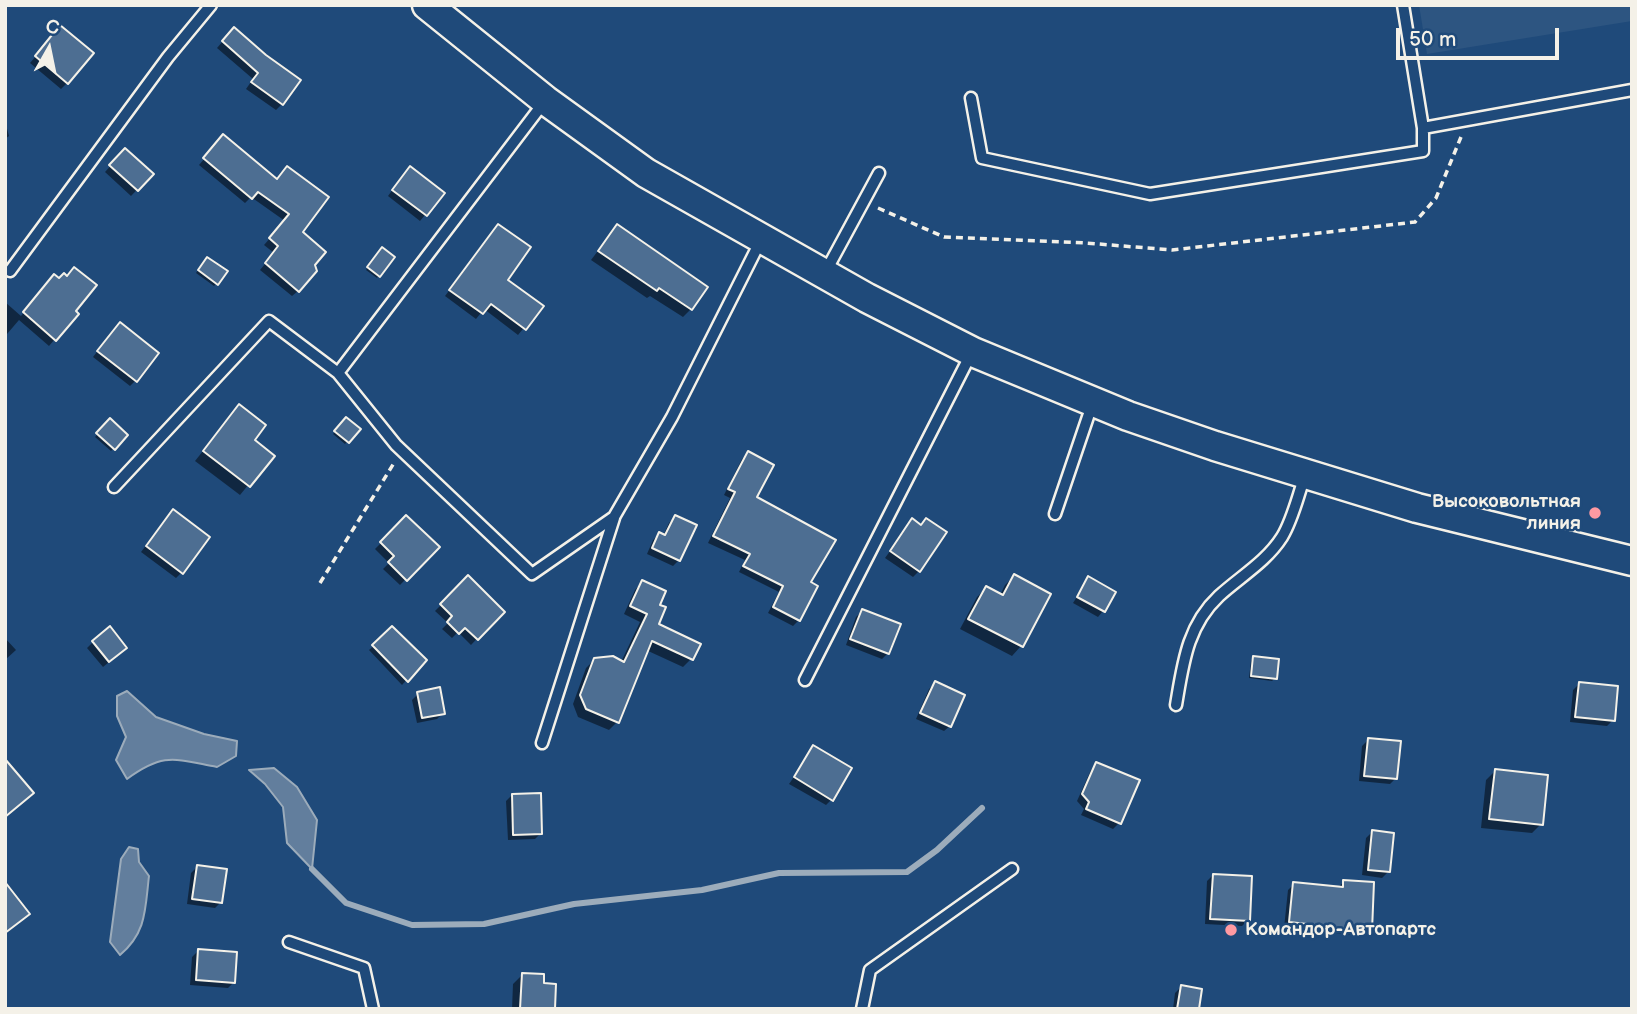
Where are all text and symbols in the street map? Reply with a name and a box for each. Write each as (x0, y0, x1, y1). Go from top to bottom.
north arrow (14, 14, 84, 84)
scale bar (1399, 14, 1562, 58)
text: С (44, 15, 61, 40)
text: 50 m (1409, 27, 1456, 52)
place label: Высоковольтная линия (1432, 491, 1581, 535)
marker: Высоковольтная линия (1587, 505, 1603, 521)
place label: Командор-Автопартс (1245, 919, 1436, 941)
marker: Командор-Автопартс (1223, 922, 1239, 938)

